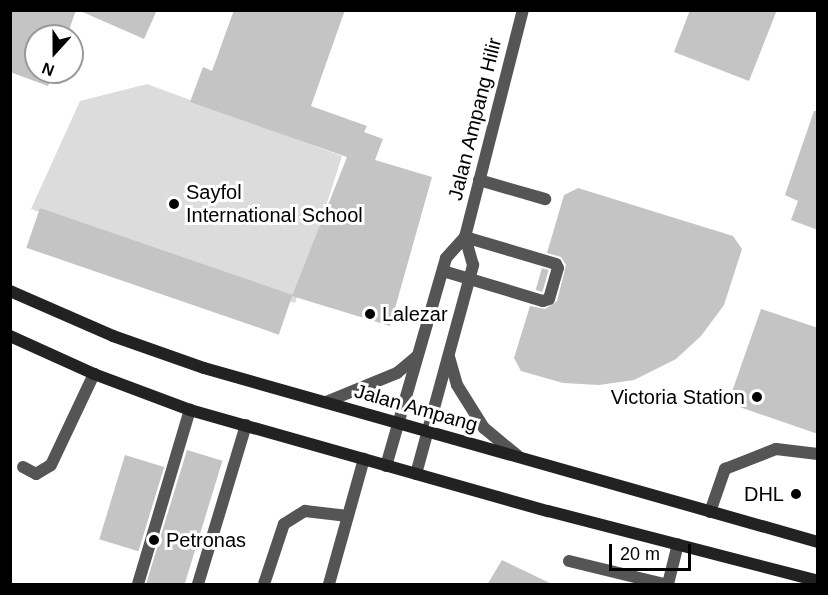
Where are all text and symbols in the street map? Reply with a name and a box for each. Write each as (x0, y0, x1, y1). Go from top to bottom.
north arrow (24, 24, 84, 84)
street label: Jalan Ampang Hilir (443, 35, 507, 203)
text: N (40, 59, 57, 79)
place label: Sayfol International School (186, 180, 363, 227)
marker: Sayfol International School (167, 197, 181, 211)
place label: Lalezar (382, 302, 448, 326)
marker: Lalezar (363, 307, 377, 321)
street label: Jalan Ampang (351, 379, 481, 437)
place label: Victoria Station (611, 385, 745, 409)
marker: Victoria Station (750, 390, 764, 404)
place label: DHL (744, 482, 784, 506)
marker: DHL (789, 487, 803, 501)
place label: Petronas (166, 528, 246, 552)
scale bar (612, 532, 694, 570)
marker: Petronas (147, 533, 161, 547)
text: 20 m (620, 544, 660, 564)

